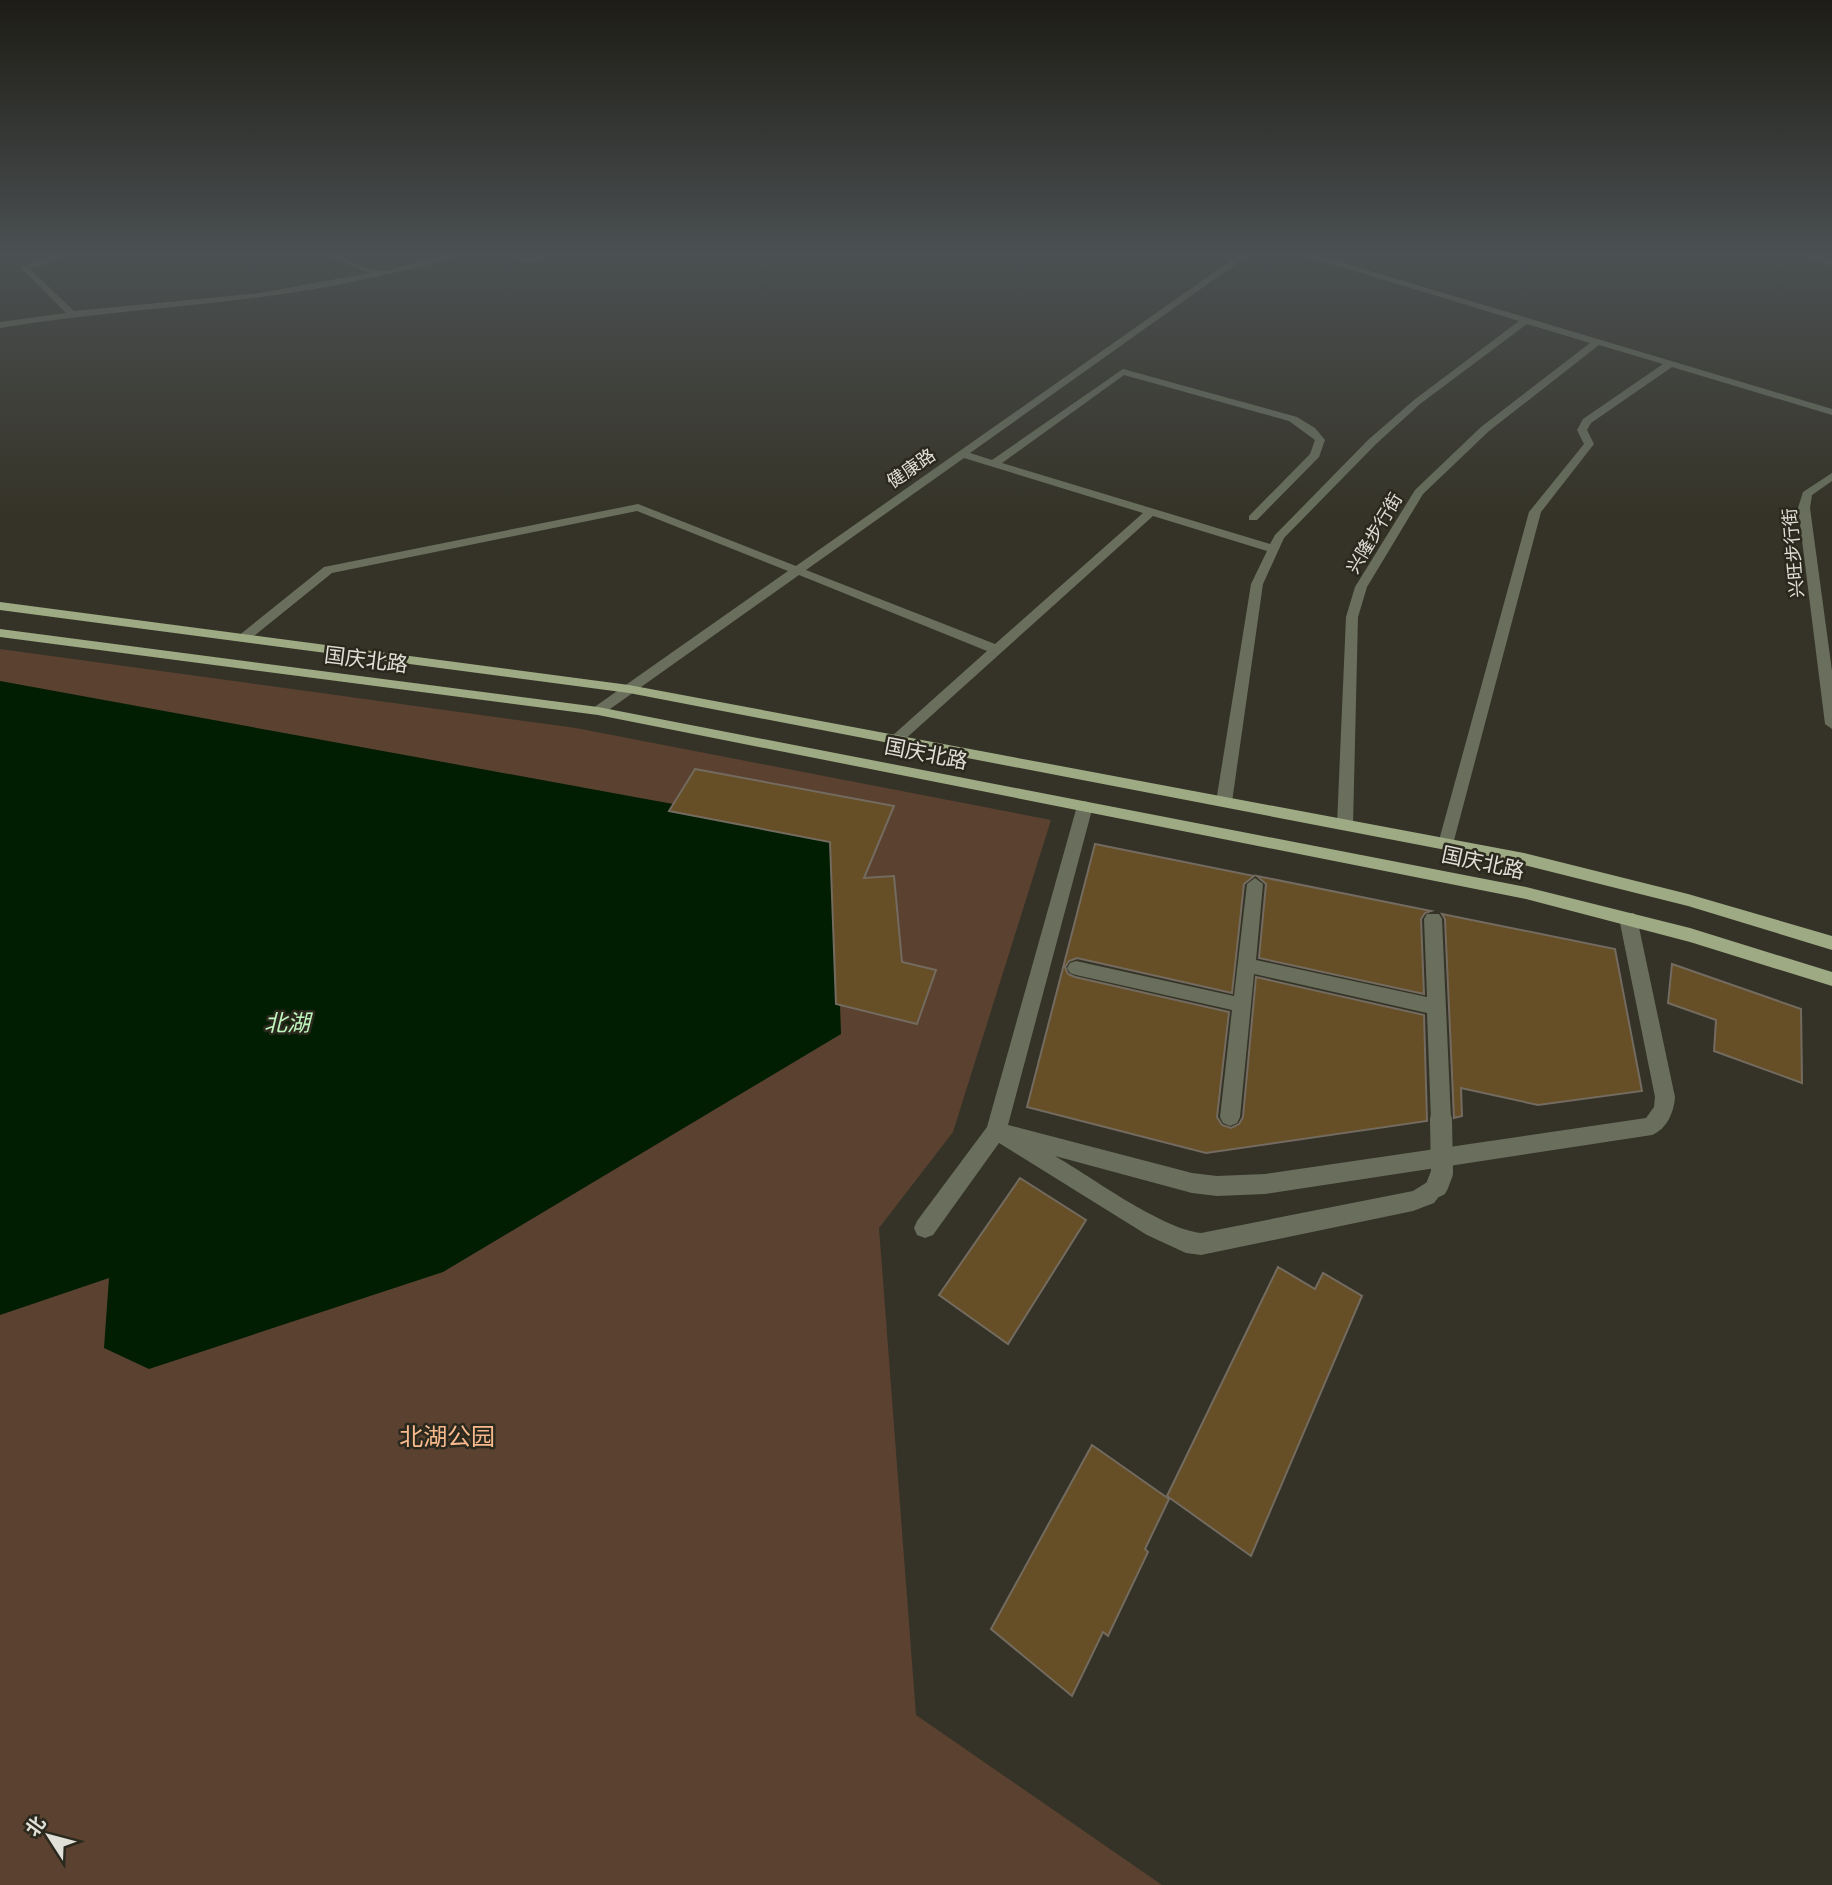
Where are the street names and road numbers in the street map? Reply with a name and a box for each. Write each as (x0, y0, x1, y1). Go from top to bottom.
street label: 健康路 (883, 444, 939, 492)
street label: 兴隆步行街 (1342, 489, 1406, 577)
street label: 兴旺步行街 (1779, 507, 1807, 599)
street label: 国庆北路 (323, 643, 409, 677)
street label: 国庆北路 (882, 734, 970, 774)
street label: 国庆北路 (1439, 843, 1527, 883)

